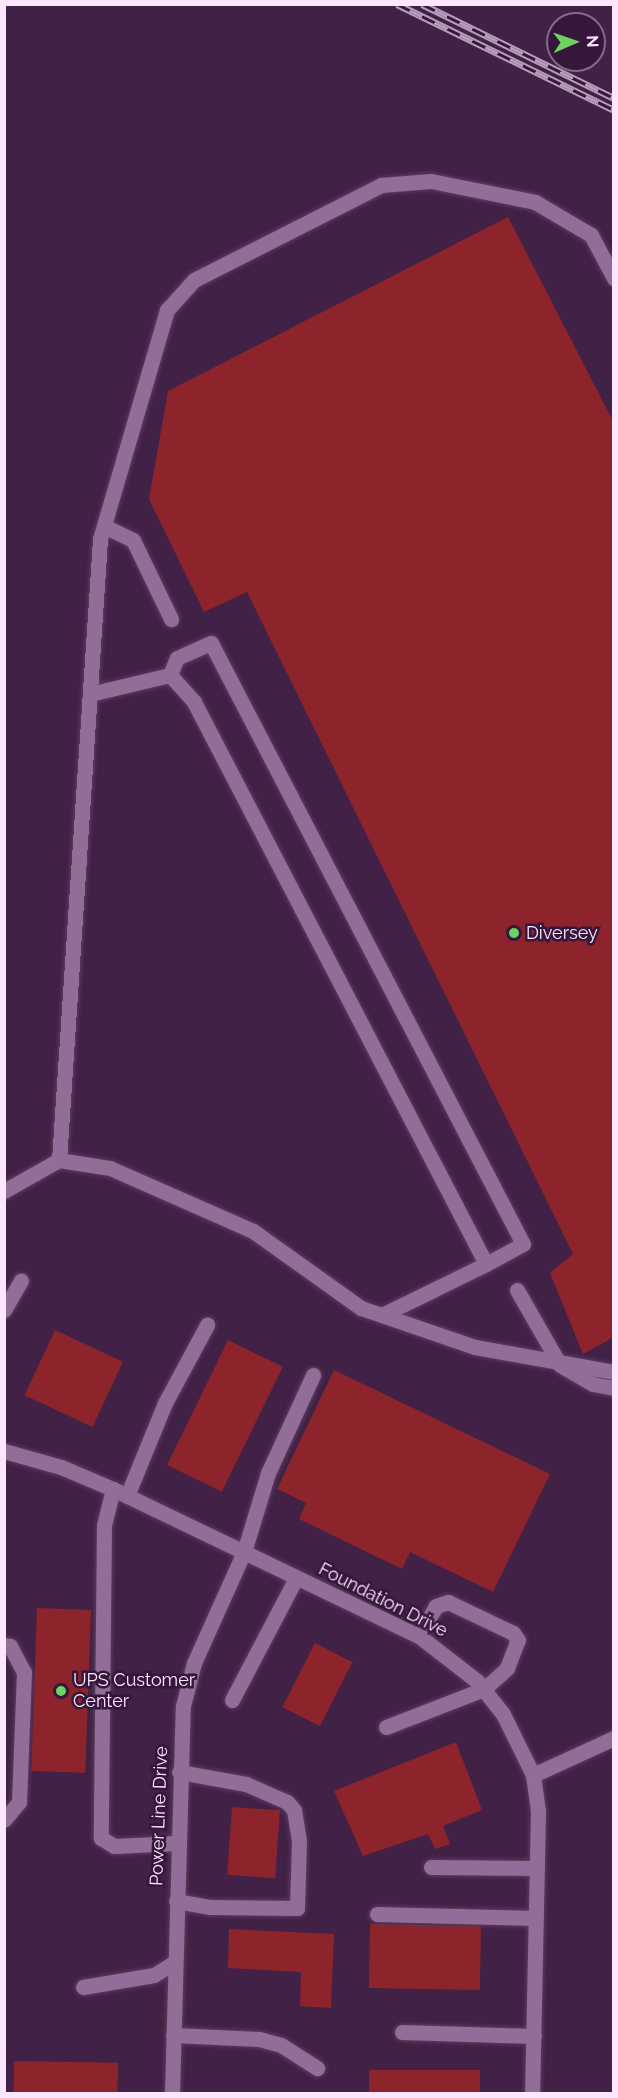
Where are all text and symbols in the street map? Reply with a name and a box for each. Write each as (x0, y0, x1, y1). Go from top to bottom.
north arrow (546, 12, 606, 72)
text: N (583, 35, 602, 48)
place label: Diversey (526, 922, 598, 944)
marker: Diversey (507, 926, 521, 940)
street label: Foundation Drive (315, 1558, 451, 1642)
place label: UPS Customer Center (73, 1670, 195, 1712)
marker: UPS Customer Center (54, 1684, 68, 1698)
street label: Power Line Drive (146, 1746, 172, 1886)

